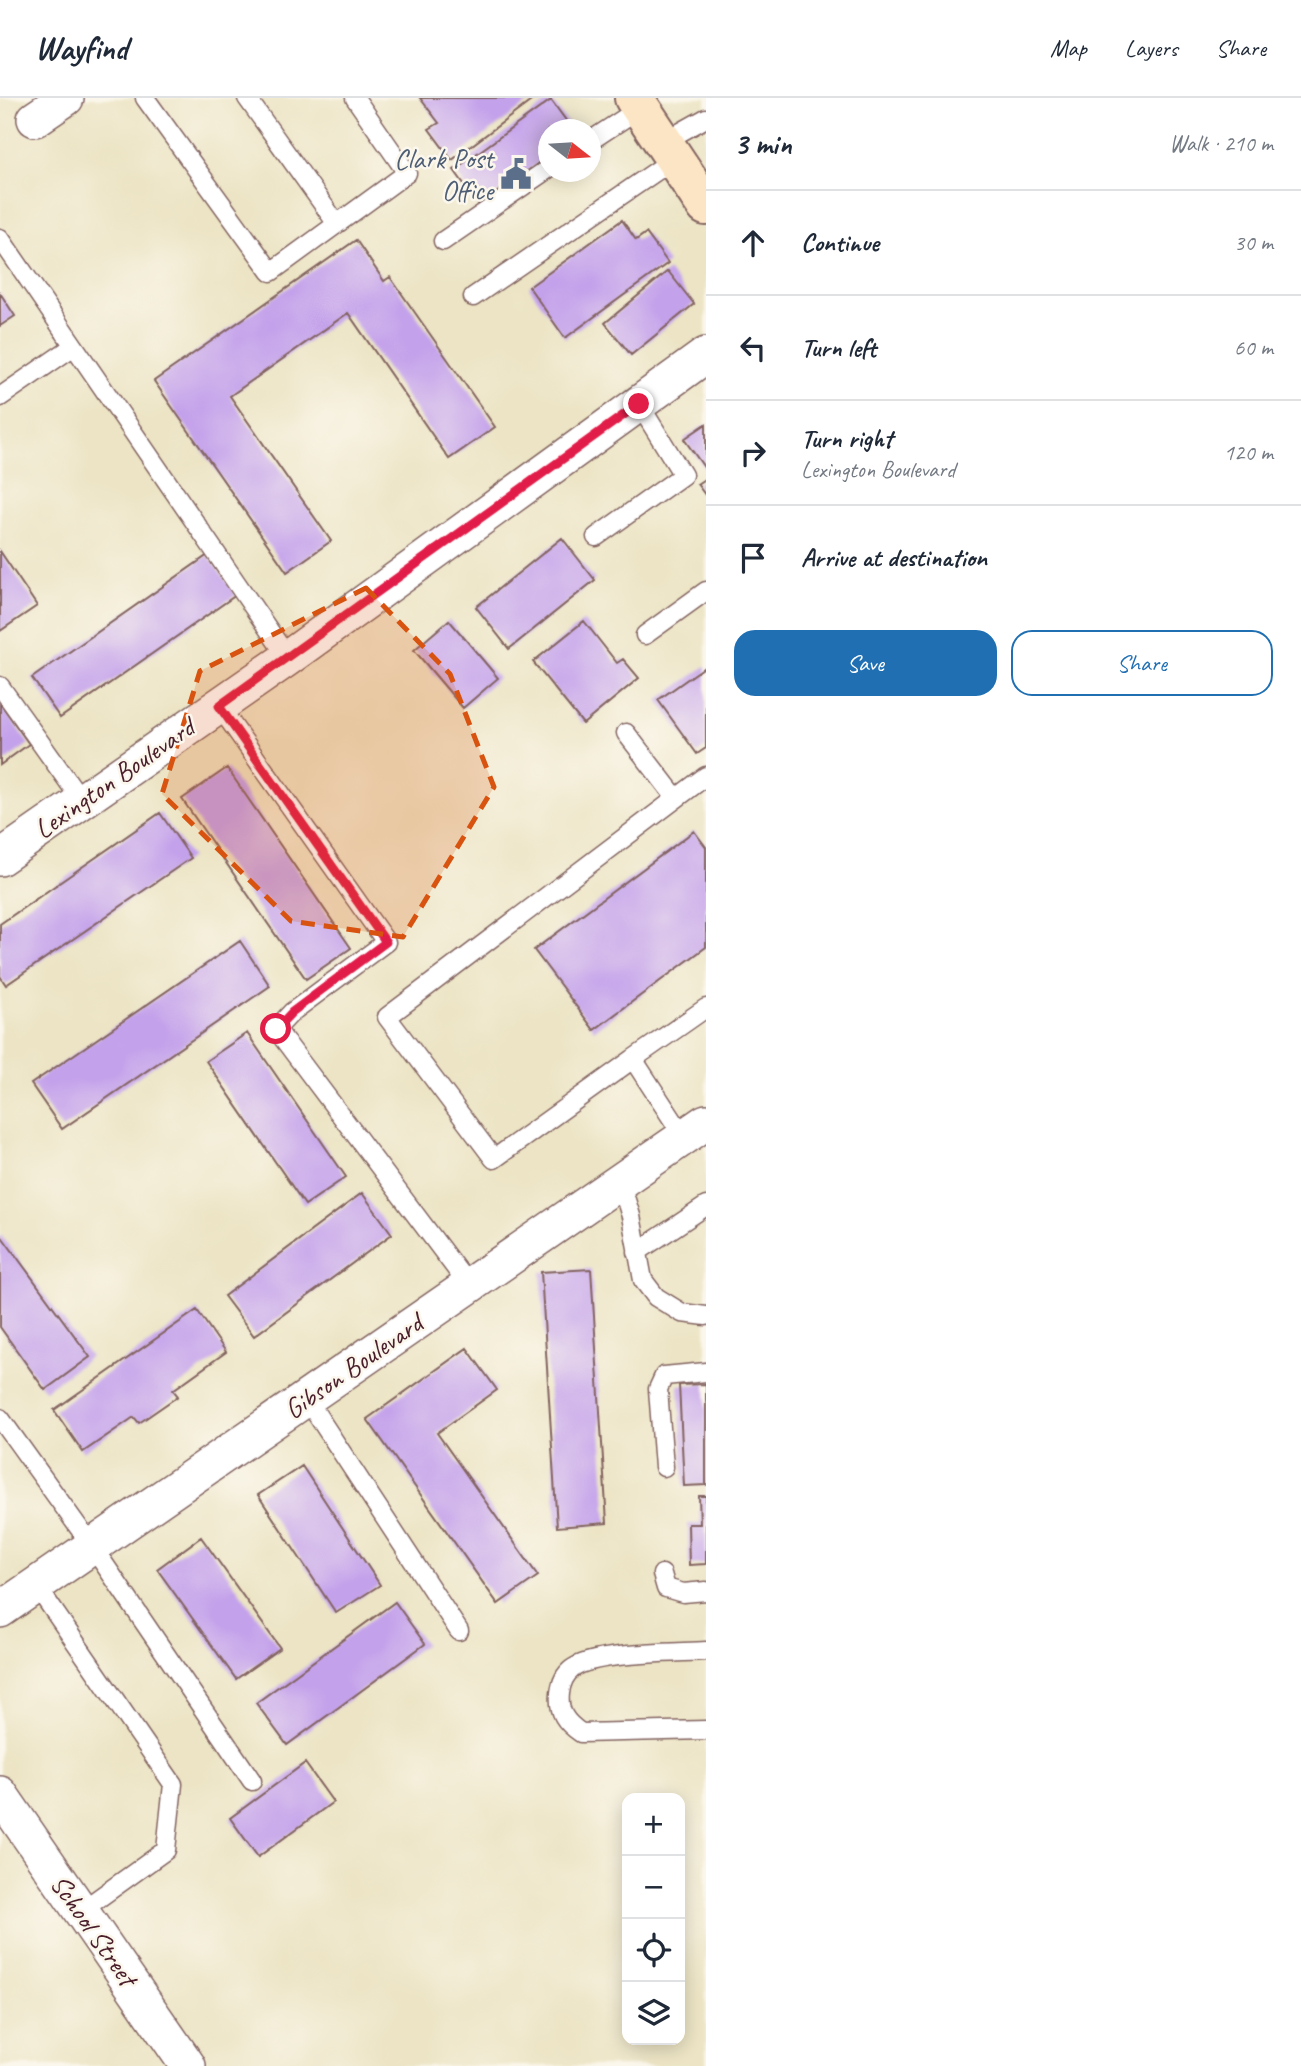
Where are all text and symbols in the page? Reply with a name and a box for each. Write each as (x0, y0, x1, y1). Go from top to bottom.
text: Wayfind (35, 27, 128, 69)
text: Map (1050, 33, 1087, 63)
text: Layers (1125, 33, 1178, 63)
text: Share (1216, 33, 1266, 63)
north arrow (538, 119, 601, 182)
text: 3 min (734, 125, 791, 163)
text: Walk · 210 m (1169, 129, 1273, 158)
place label: Clark Post Office (394, 141, 496, 208)
public building icon: Clark Post Office (499, 157, 533, 191)
icon: ahead (734, 224, 772, 262)
text: Continue (801, 226, 879, 259)
text: 30 m (1234, 228, 1273, 257)
icon: left (734, 329, 772, 367)
text: Turn left (801, 331, 876, 364)
text: 60 m (1234, 333, 1273, 362)
route end (623, 388, 654, 419)
text: Turn right (801, 422, 892, 455)
icon: right (734, 434, 772, 472)
text: 120 m (1224, 438, 1273, 467)
text: Lexington Boulevard (801, 455, 955, 484)
icon: arrive (734, 539, 772, 577)
text: Arrive at destination (801, 541, 987, 574)
button: Save (734, 630, 997, 696)
button: Share (1011, 630, 1273, 696)
street label: Lexington Boulevard (27, 707, 204, 846)
route start (260, 1013, 291, 1044)
street label: Gibson Boulevard (277, 1303, 432, 1426)
map controls (622, 1793, 685, 2045)
button: + (622, 1793, 685, 1856)
button: − (622, 1856, 685, 1919)
street label: School Street (43, 1868, 147, 1996)
button: locate (622, 1919, 685, 1982)
button: layers (622, 1982, 685, 2045)

